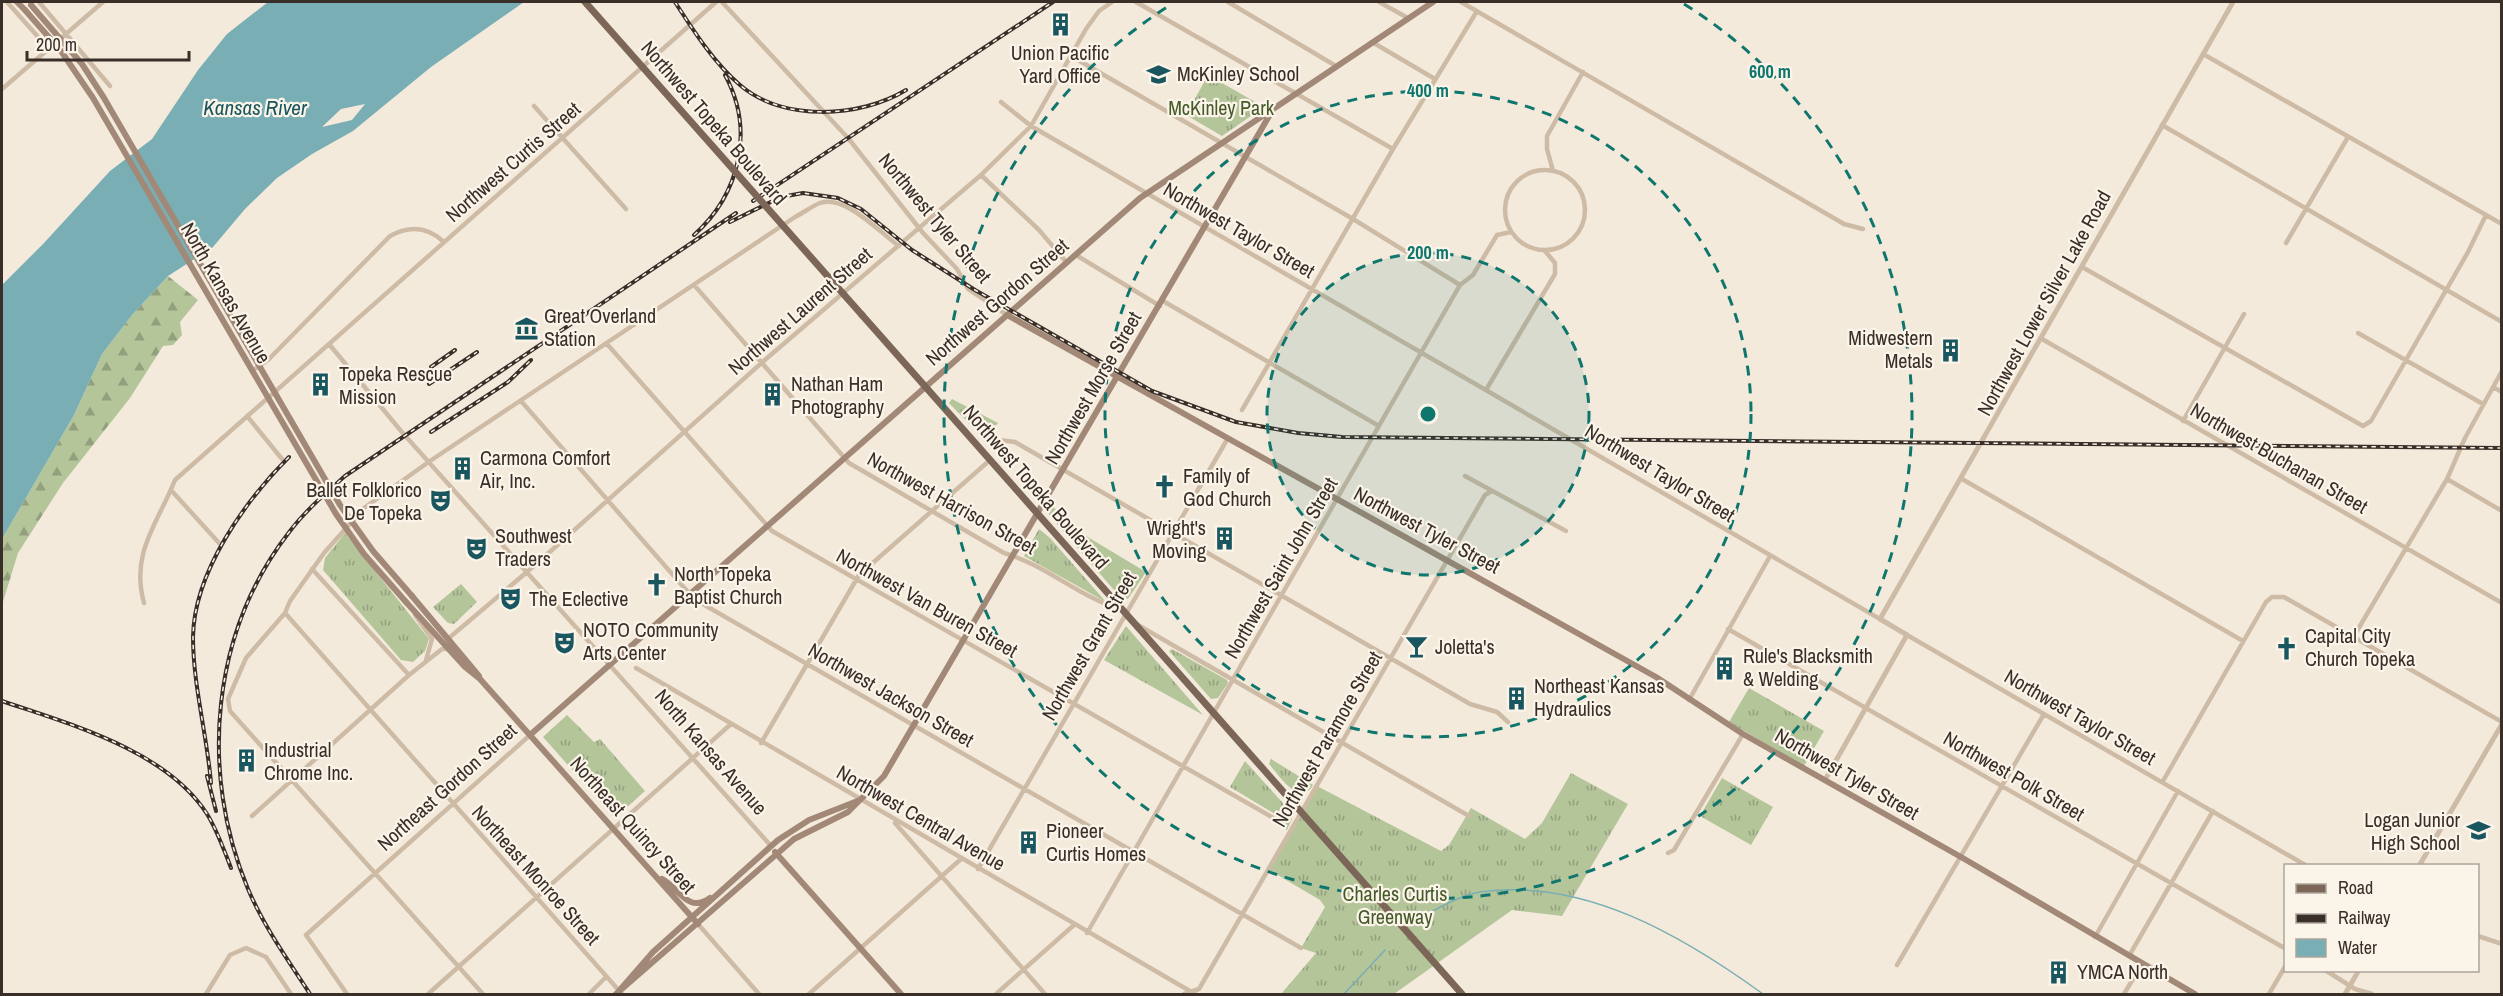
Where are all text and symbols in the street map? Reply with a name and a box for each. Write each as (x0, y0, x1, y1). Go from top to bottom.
building icon: Union Pacific Yard Office (1047, 12, 1073, 38)
scale bar (27, 24, 189, 62)
text: 200 m (36, 32, 77, 57)
street label: Northwest Topeka Boulevard (636, 35, 793, 211)
place label: Union Pacific Yard Office (1011, 39, 1109, 89)
text: 600 m (1749, 59, 1791, 84)
place label: McKinley School (1177, 60, 1299, 87)
school or university icon: McKinley School (1146, 61, 1172, 87)
text: 400 m (1407, 78, 1449, 103)
water label: Kansas River (203, 93, 308, 122)
park label: McKinley Park (1168, 94, 1275, 121)
street label: Northwest Curtis Street (439, 95, 586, 228)
street label: Northwest Tyler Street (873, 147, 998, 289)
street label: Northwest Taylor Street (1159, 175, 1320, 284)
street label: Northwest Lower Silver Lake Road (1970, 185, 2117, 420)
street label: North Kansas Avenue (175, 217, 278, 368)
street label: Northwest Gordon Street (919, 232, 1074, 371)
street label: Northwest Laurent Street (722, 240, 878, 381)
text: 200 m (1407, 240, 1449, 265)
place label: Great Overland Station (544, 302, 656, 352)
street label: Northwest Morse Street (1038, 306, 1148, 469)
museum icon: Great Overland Station (513, 315, 539, 341)
place label: Midwestern Metals (1848, 324, 1933, 374)
building icon: Midwestern Metals (1938, 337, 1964, 363)
place label: Topeka Rescue Mission (339, 360, 452, 410)
place label: Nathan Ham Photography (791, 370, 885, 420)
building icon: Topeka Rescue Mission (308, 372, 334, 398)
building icon: Nathan Ham Photography (760, 382, 786, 408)
street label: Northwest Buchanan Street (2186, 396, 2373, 520)
street label: Northwest Topeka Boulevard (958, 399, 1115, 575)
centre of rings (1418, 404, 1438, 424)
street label: Northwest Taylor Street (1580, 417, 1741, 528)
place label: Carmona Comfort Air, Inc. (479, 444, 611, 494)
street label: Northwest Harrison Street (863, 445, 1042, 561)
building icon: Carmona Comfort Air, Inc. (449, 456, 475, 482)
place label: Family of God Church (1183, 462, 1271, 512)
street label: Northwest Saint John Street (1218, 472, 1344, 663)
church icon: Family of God Church (1152, 474, 1178, 500)
place label: Ballet Folklorico De Topeka (306, 476, 422, 526)
street label: Northwest Tyler Street (1349, 480, 1505, 580)
theatre icon: Ballet Folklorico De Topeka (427, 488, 453, 514)
place label: Wright's Moving (1147, 514, 1206, 564)
place label: Southwest Traders (495, 522, 572, 572)
building icon: Wright's Moving (1211, 526, 1237, 552)
theatre icon: Southwest Traders (464, 535, 490, 561)
street label: Northwest Van Buren Street (832, 542, 1023, 664)
place label: North Topeka Baptist Church (674, 560, 782, 610)
street label: Northwest Grant Street (1035, 566, 1142, 725)
church icon: North Topeka Baptist Church (643, 572, 669, 598)
place label: The Eclective (529, 585, 628, 612)
theatre icon: The Eclective (498, 586, 524, 612)
place label: NOTO Community Arts Center (582, 616, 719, 666)
place label: Capital City Church Topeka (2305, 622, 2415, 672)
theatre icon: NOTO Community Arts Center (552, 629, 578, 655)
place label: Joletta's (1435, 633, 1495, 660)
bar icon: Joletta's (1404, 634, 1430, 660)
church icon: Capital City Church Topeka (2274, 635, 2300, 661)
street label: Northwest Jackson Street (804, 636, 979, 753)
place label: Rule's Blacksmith & Welding (1743, 642, 1873, 692)
street label: Northwest Paramore Street (1265, 646, 1388, 832)
building icon: Rule's Blacksmith & Welding (1712, 655, 1738, 681)
street label: Northwest Taylor Street (2000, 662, 2161, 771)
place label: Northeast Kansas Hydraulics (1534, 672, 1664, 722)
street label: North Kansas Avenue (649, 683, 774, 820)
building icon: Northeast Kansas Hydraulics (1503, 685, 1529, 711)
street label: Northeast Gordon Street (371, 717, 522, 856)
street label: Northwest Tyler Street (1770, 721, 1925, 826)
street label: Northwest Polk Street (1939, 724, 2090, 827)
place label: Industrial Chrome Inc. (264, 736, 353, 786)
building icon: Industrial Chrome Inc. (233, 748, 259, 774)
street label: Northeast Quincy Street (564, 750, 703, 899)
street label: Northwest Central Avenue (832, 758, 1010, 877)
street label: Northeast Monroe Street (466, 799, 607, 951)
place label: Logan Junior High School (2364, 806, 2461, 856)
place label: Pioneer Curtis Homes (1046, 817, 1146, 867)
school or university icon: Logan Junior High School (2465, 818, 2491, 844)
building icon: Pioneer Curtis Homes (1015, 829, 1041, 855)
legend (2284, 864, 2479, 972)
text: Road (2338, 875, 2373, 900)
park label: Charles Curtis Greenway (1343, 880, 1447, 930)
text: Railway (2338, 905, 2391, 930)
text: Water (2338, 935, 2377, 960)
place label: YMCA North (2077, 958, 2168, 985)
building icon: YMCA North (2046, 959, 2072, 985)

